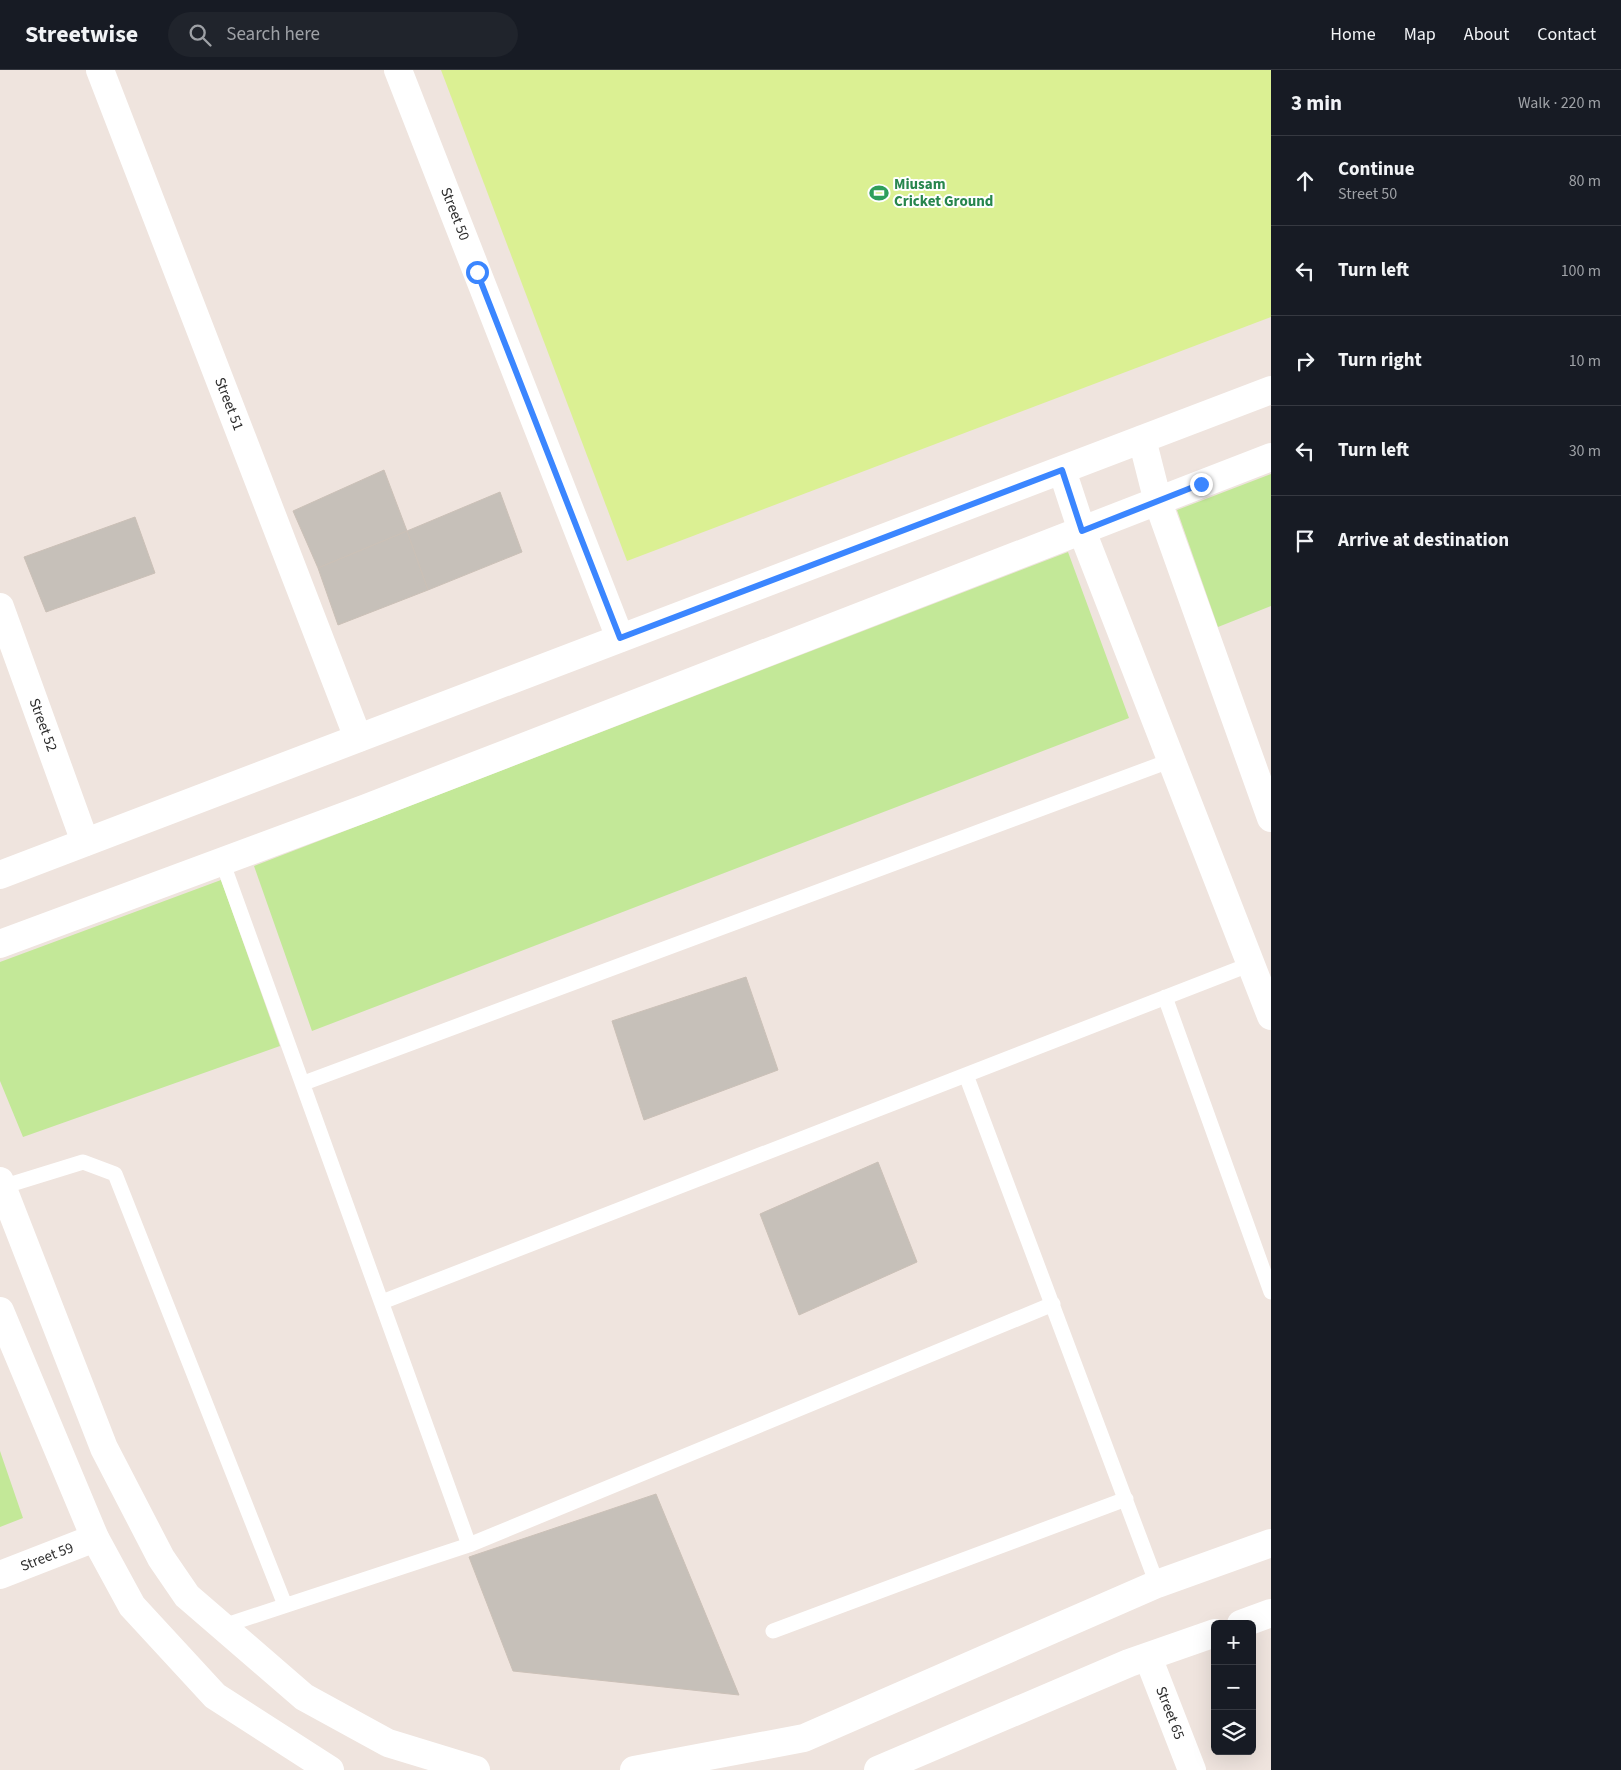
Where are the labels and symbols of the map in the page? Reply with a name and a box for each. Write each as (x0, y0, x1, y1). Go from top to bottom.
place label: Miusam Cricket Ground (894, 174, 993, 212)
sports icon: Miusam Cricket Ground (868, 182, 890, 204)
street label: Street 50 (435, 184, 475, 244)
route start (466, 261, 489, 284)
street label: Street 51 (209, 374, 249, 434)
route end (1190, 473, 1213, 496)
street label: Street 52 (24, 695, 62, 755)
street label: Street 59 (17, 1537, 77, 1577)
street label: Street 65 (1150, 1683, 1190, 1743)

